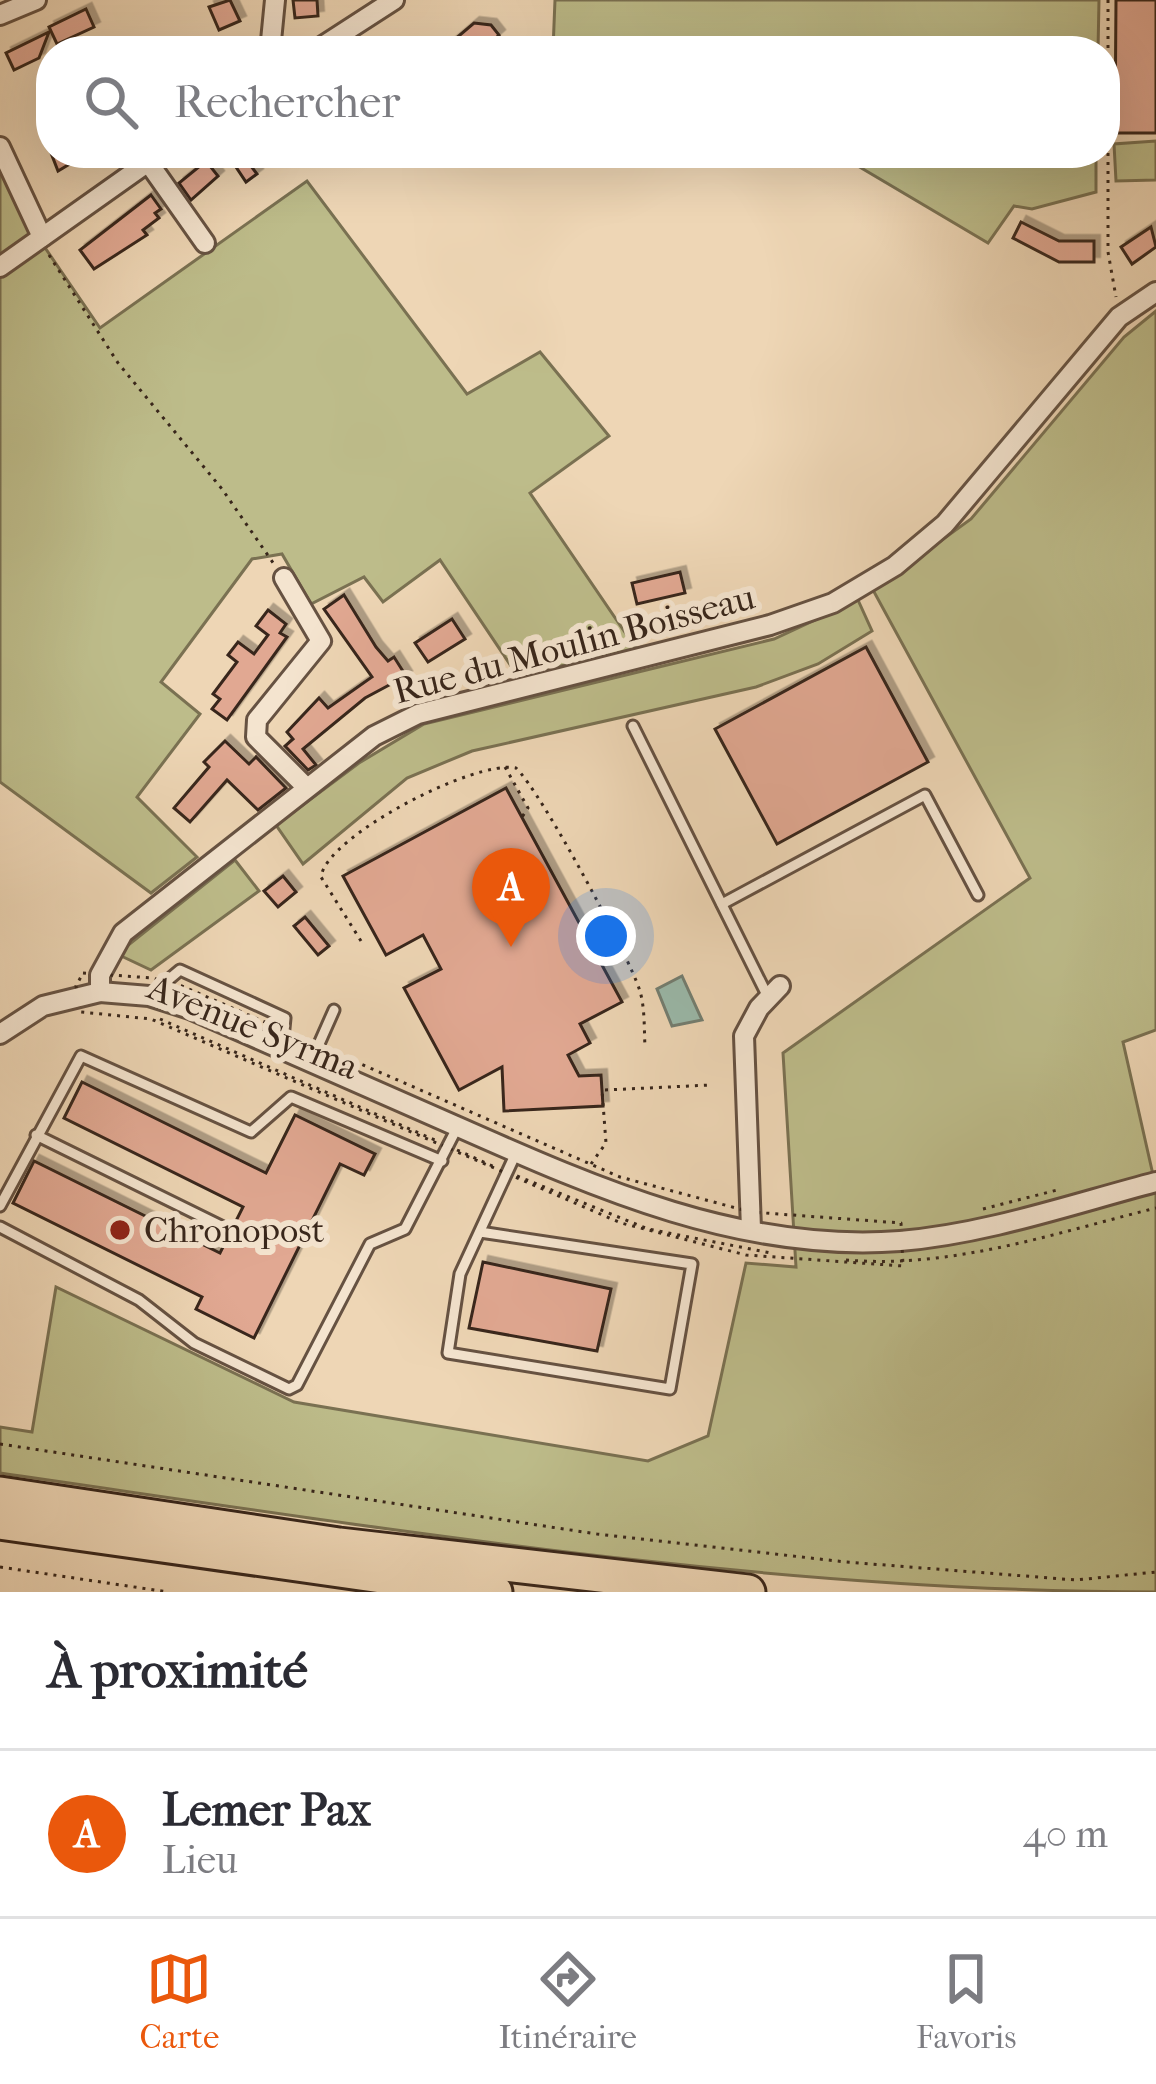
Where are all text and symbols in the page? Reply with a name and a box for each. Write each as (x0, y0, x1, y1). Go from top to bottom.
search box (36, 36, 1120, 168)
icon: search (78, 69, 144, 135)
text: Rechercher (174, 76, 400, 129)
street label: Rue du Moulin Boisseau (389, 576, 759, 712)
pin: A (472, 848, 550, 947)
your location (576, 906, 636, 966)
street label: Avenue Syrma (140, 965, 365, 1088)
place label: Chronopost (144, 1209, 325, 1251)
marker: Chronopost (107, 1217, 133, 1243)
text: À proximité (48, 1640, 308, 1700)
text: Lemer Pax (162, 1784, 371, 1837)
text: A (74, 1811, 100, 1857)
text: 40 m (1023, 1811, 1108, 1857)
text: Lieu (162, 1837, 238, 1883)
tab: Carte (140, 1946, 219, 2057)
tab: Itinéraire (498, 1946, 637, 2057)
tab: Favoris (916, 1946, 1016, 2057)

